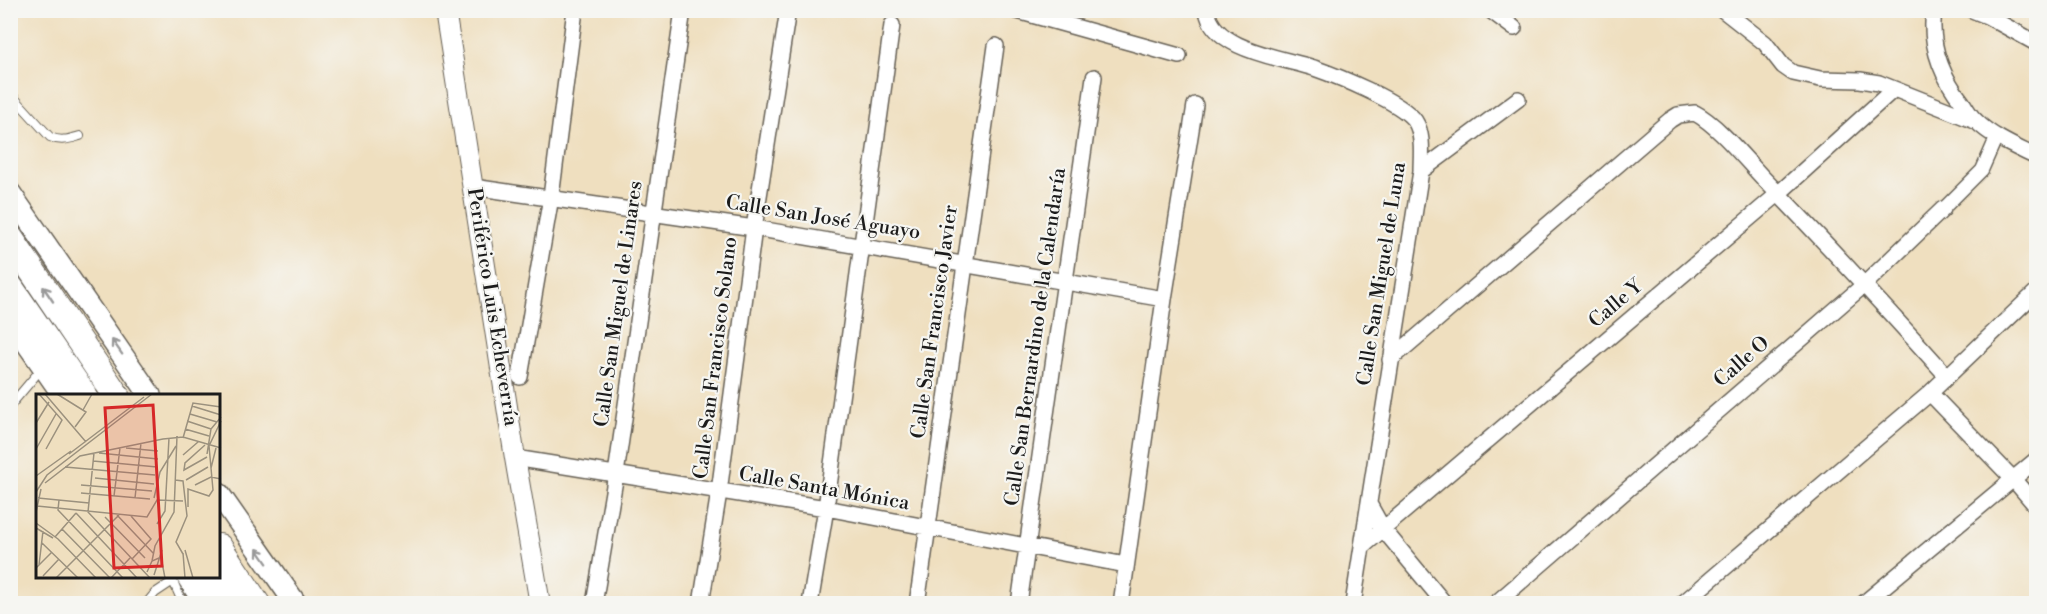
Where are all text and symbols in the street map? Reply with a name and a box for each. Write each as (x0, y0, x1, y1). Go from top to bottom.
street label: Calle San Miguel de Luna (1352, 160, 1412, 388)
street label: Calle San Bernardino de la Calendaría (1000, 165, 1072, 508)
street label: Calle San Miguel de Linares (589, 179, 649, 429)
street label: Periférico Luis Echeverría (461, 186, 523, 429)
street label: Calle San José Aguayo (724, 190, 922, 246)
street label: Calle San Francisco Javier (906, 203, 964, 440)
street label: Calle San Francisco Solano (689, 235, 743, 481)
street label: Calle Y (1584, 274, 1649, 334)
one-way arrow (42, 286, 54, 303)
street label: Calle O (1709, 331, 1775, 393)
one-way arrow (111, 339, 123, 356)
inset map (36, 394, 220, 578)
street label: Calle Santa Mónica (737, 462, 912, 516)
one-way arrow (256, 548, 268, 564)

